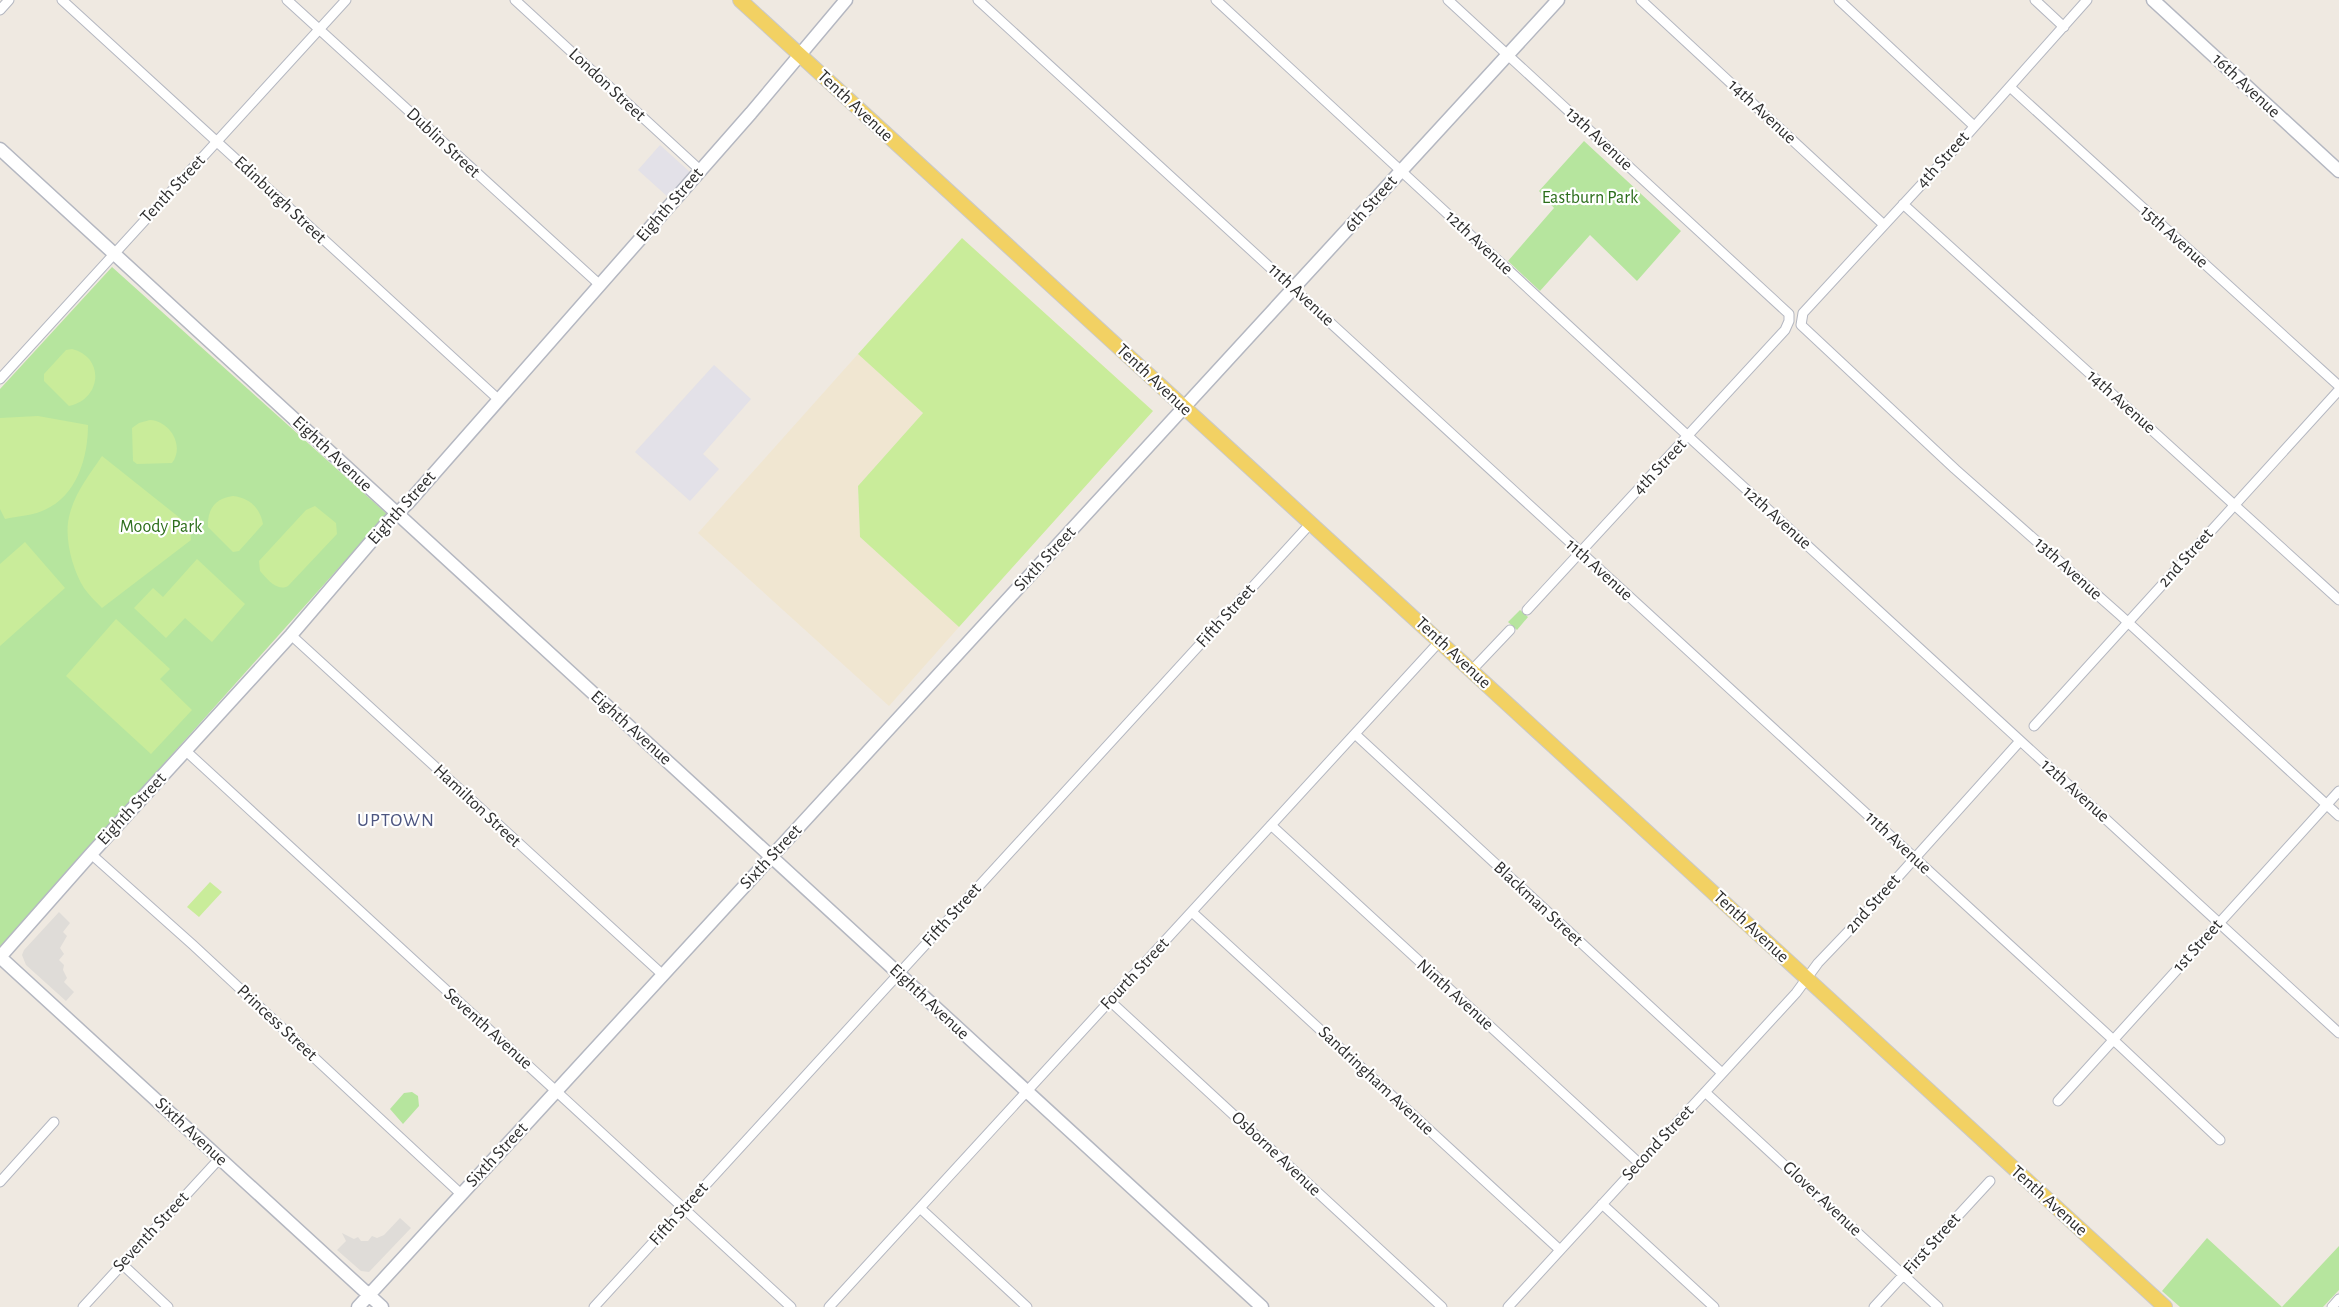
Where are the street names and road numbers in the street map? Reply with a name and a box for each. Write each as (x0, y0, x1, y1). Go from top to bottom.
street label: London Street (565, 45, 649, 125)
street label: 16th Avenue (2209, 50, 2283, 122)
street label: Tenth Avenue (814, 67, 896, 145)
street label: 14th Avenue (1725, 76, 1799, 148)
street label: 13th Avenue (1562, 104, 1636, 174)
street label: Dublin Street (403, 105, 484, 182)
street label: 4th Street (1913, 128, 1973, 192)
street label: Tenth Street (137, 151, 209, 226)
street label: Edinburgh Street (230, 153, 330, 247)
street label: Eighth Street (633, 164, 707, 245)
street label: 6th Street (1341, 172, 1401, 236)
street label: 15th Avenue (2137, 202, 2211, 272)
street label: 12th Avenue (1442, 207, 1516, 279)
street label: 11th Avenue (1265, 260, 1337, 330)
street label: Tenth Avenue (1113, 341, 1195, 419)
street label: 14th Avenue (2083, 367, 2159, 437)
street label: Eighth Avenue (289, 413, 375, 495)
street label: 4th Street (1630, 435, 1690, 498)
street label: Eighth Street (365, 468, 440, 548)
street label: 12th Avenue (1739, 483, 1815, 553)
street label: Sixth Street (1011, 523, 1079, 595)
street label: 2nd Street (2155, 525, 2217, 591)
street label: 13th Avenue (2031, 534, 2105, 604)
street label: 11th Avenue (1562, 536, 1636, 604)
street label: Fifth Street (1193, 581, 1259, 651)
street label: Tenth Avenue (1412, 614, 1494, 692)
street label: Eighth Avenue (587, 687, 675, 769)
street label: 12th Avenue (2037, 756, 2113, 826)
street label: Hamilton Street (430, 761, 524, 851)
street label: Eighth Street (94, 769, 170, 849)
street label: 11th Avenue (1862, 808, 1934, 878)
street label: Sixth Street (737, 821, 805, 893)
street label: Blackman Street (1490, 858, 1586, 950)
street label: 2nd Street (1842, 871, 1904, 937)
street label: Fifth Street (919, 880, 985, 950)
street label: Tenth Avenue (1710, 888, 1792, 966)
street label: 1st Street (2170, 916, 2226, 976)
street label: Fourth Street (1097, 934, 1173, 1014)
street label: Ninth Avenue (1413, 956, 1497, 1034)
street label: Eighth Avenue (886, 961, 972, 1043)
street label: Princess Street (233, 981, 321, 1065)
street label: Seventh Avenue (440, 985, 536, 1073)
street label: Sandringham Avenue (1315, 1023, 1437, 1139)
street label: Sixth Avenue (151, 1094, 231, 1170)
street label: Second Street (1619, 1102, 1697, 1184)
street label: Osborne Avenue (1228, 1108, 1324, 1200)
street label: Sixth Street (463, 1119, 531, 1191)
street label: Glover Avenue (1779, 1158, 1865, 1240)
street label: Tenth Avenue (2007, 1162, 2091, 1240)
street label: Fifth Street (646, 1179, 712, 1249)
street label: Seventh Street (110, 1188, 192, 1275)
street label: First Street (1900, 1210, 1964, 1278)

